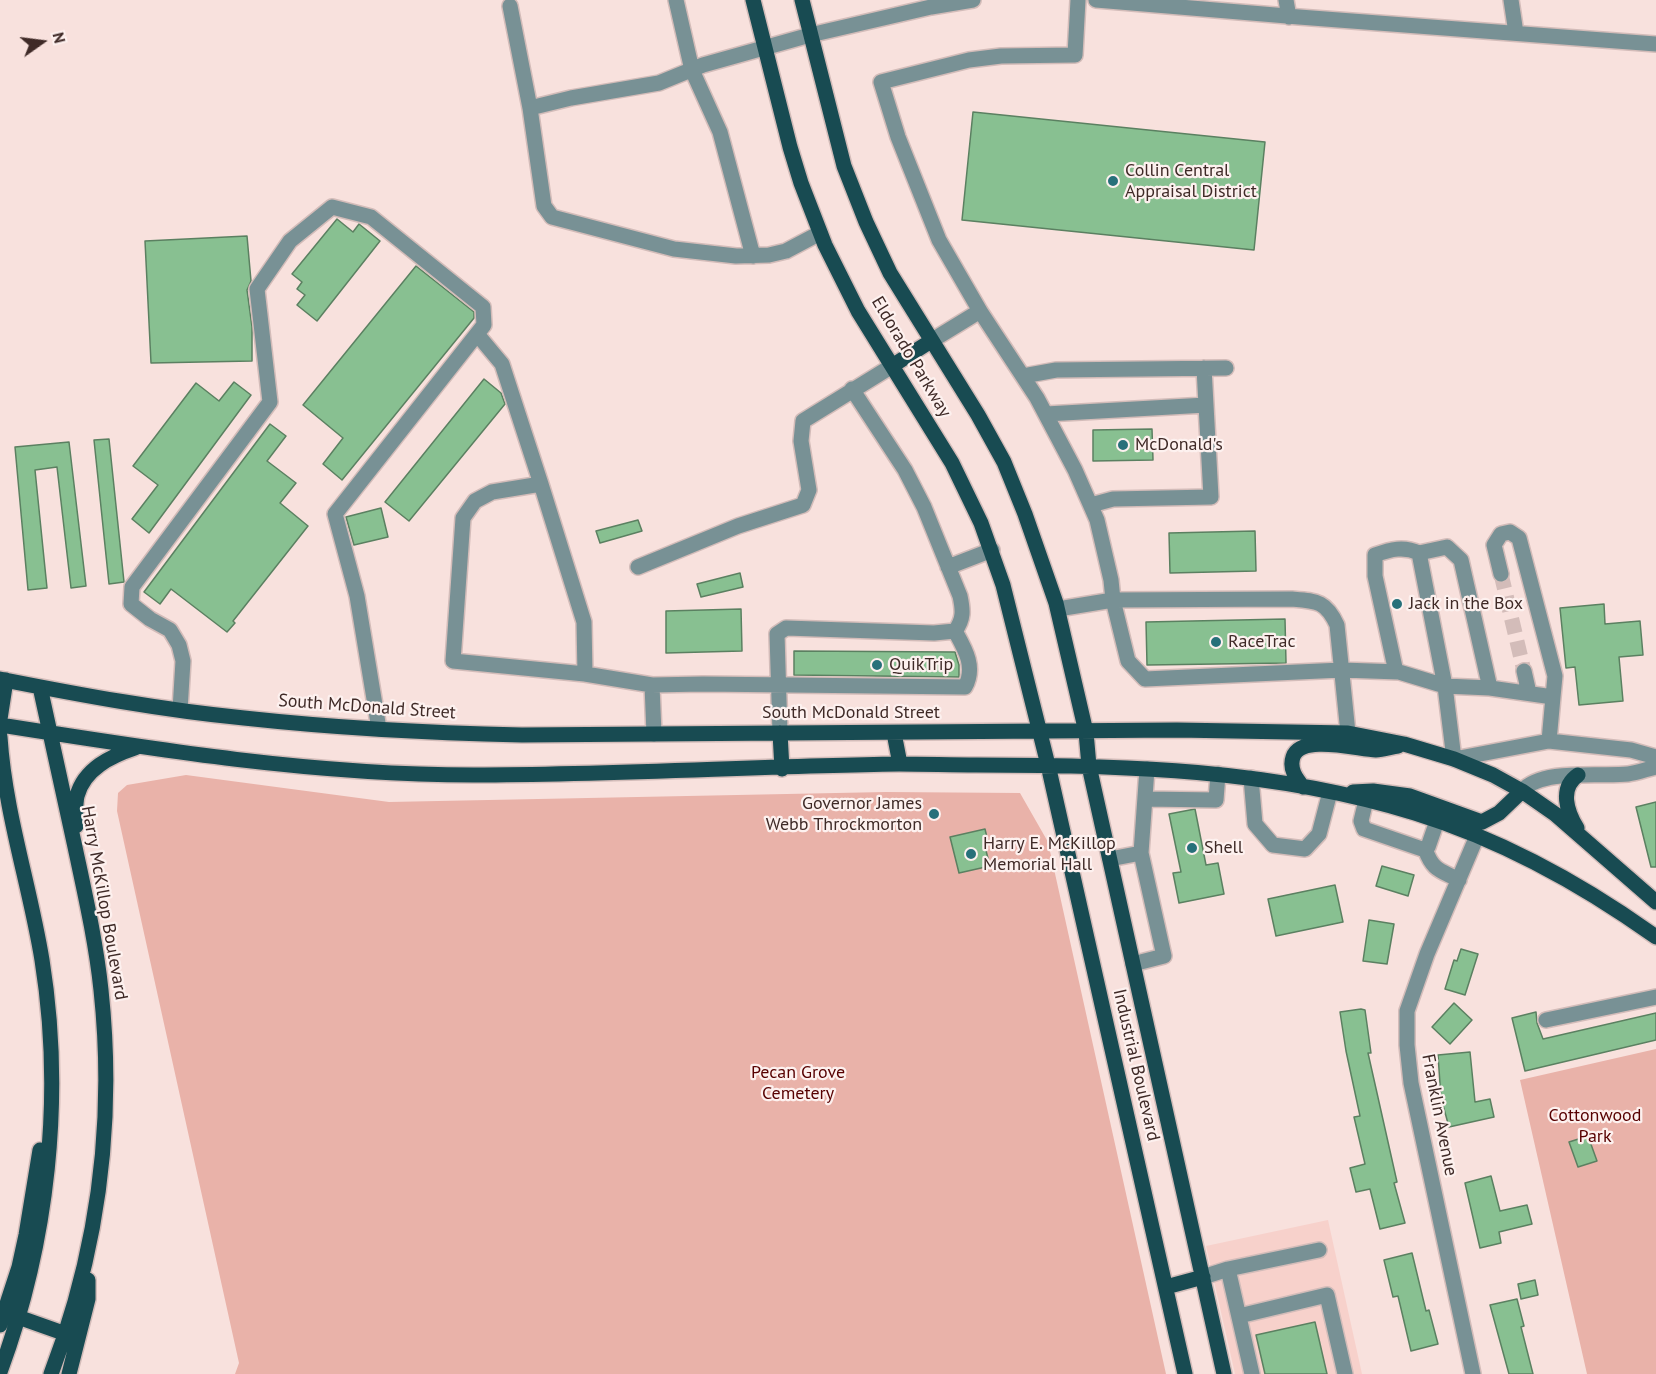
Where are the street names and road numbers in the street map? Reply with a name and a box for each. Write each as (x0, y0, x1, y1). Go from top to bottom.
street label: Eldorado Parkway (866, 293, 956, 421)
street label: South McDonald Street (277, 690, 457, 724)
street label: South McDonald Street (762, 702, 940, 724)
street label: Harry McKillop Boulevard (76, 804, 132, 1002)
street label: Industrial Boulevard (1108, 987, 1164, 1143)
street label: Franklin Avenue (1417, 1052, 1461, 1178)

